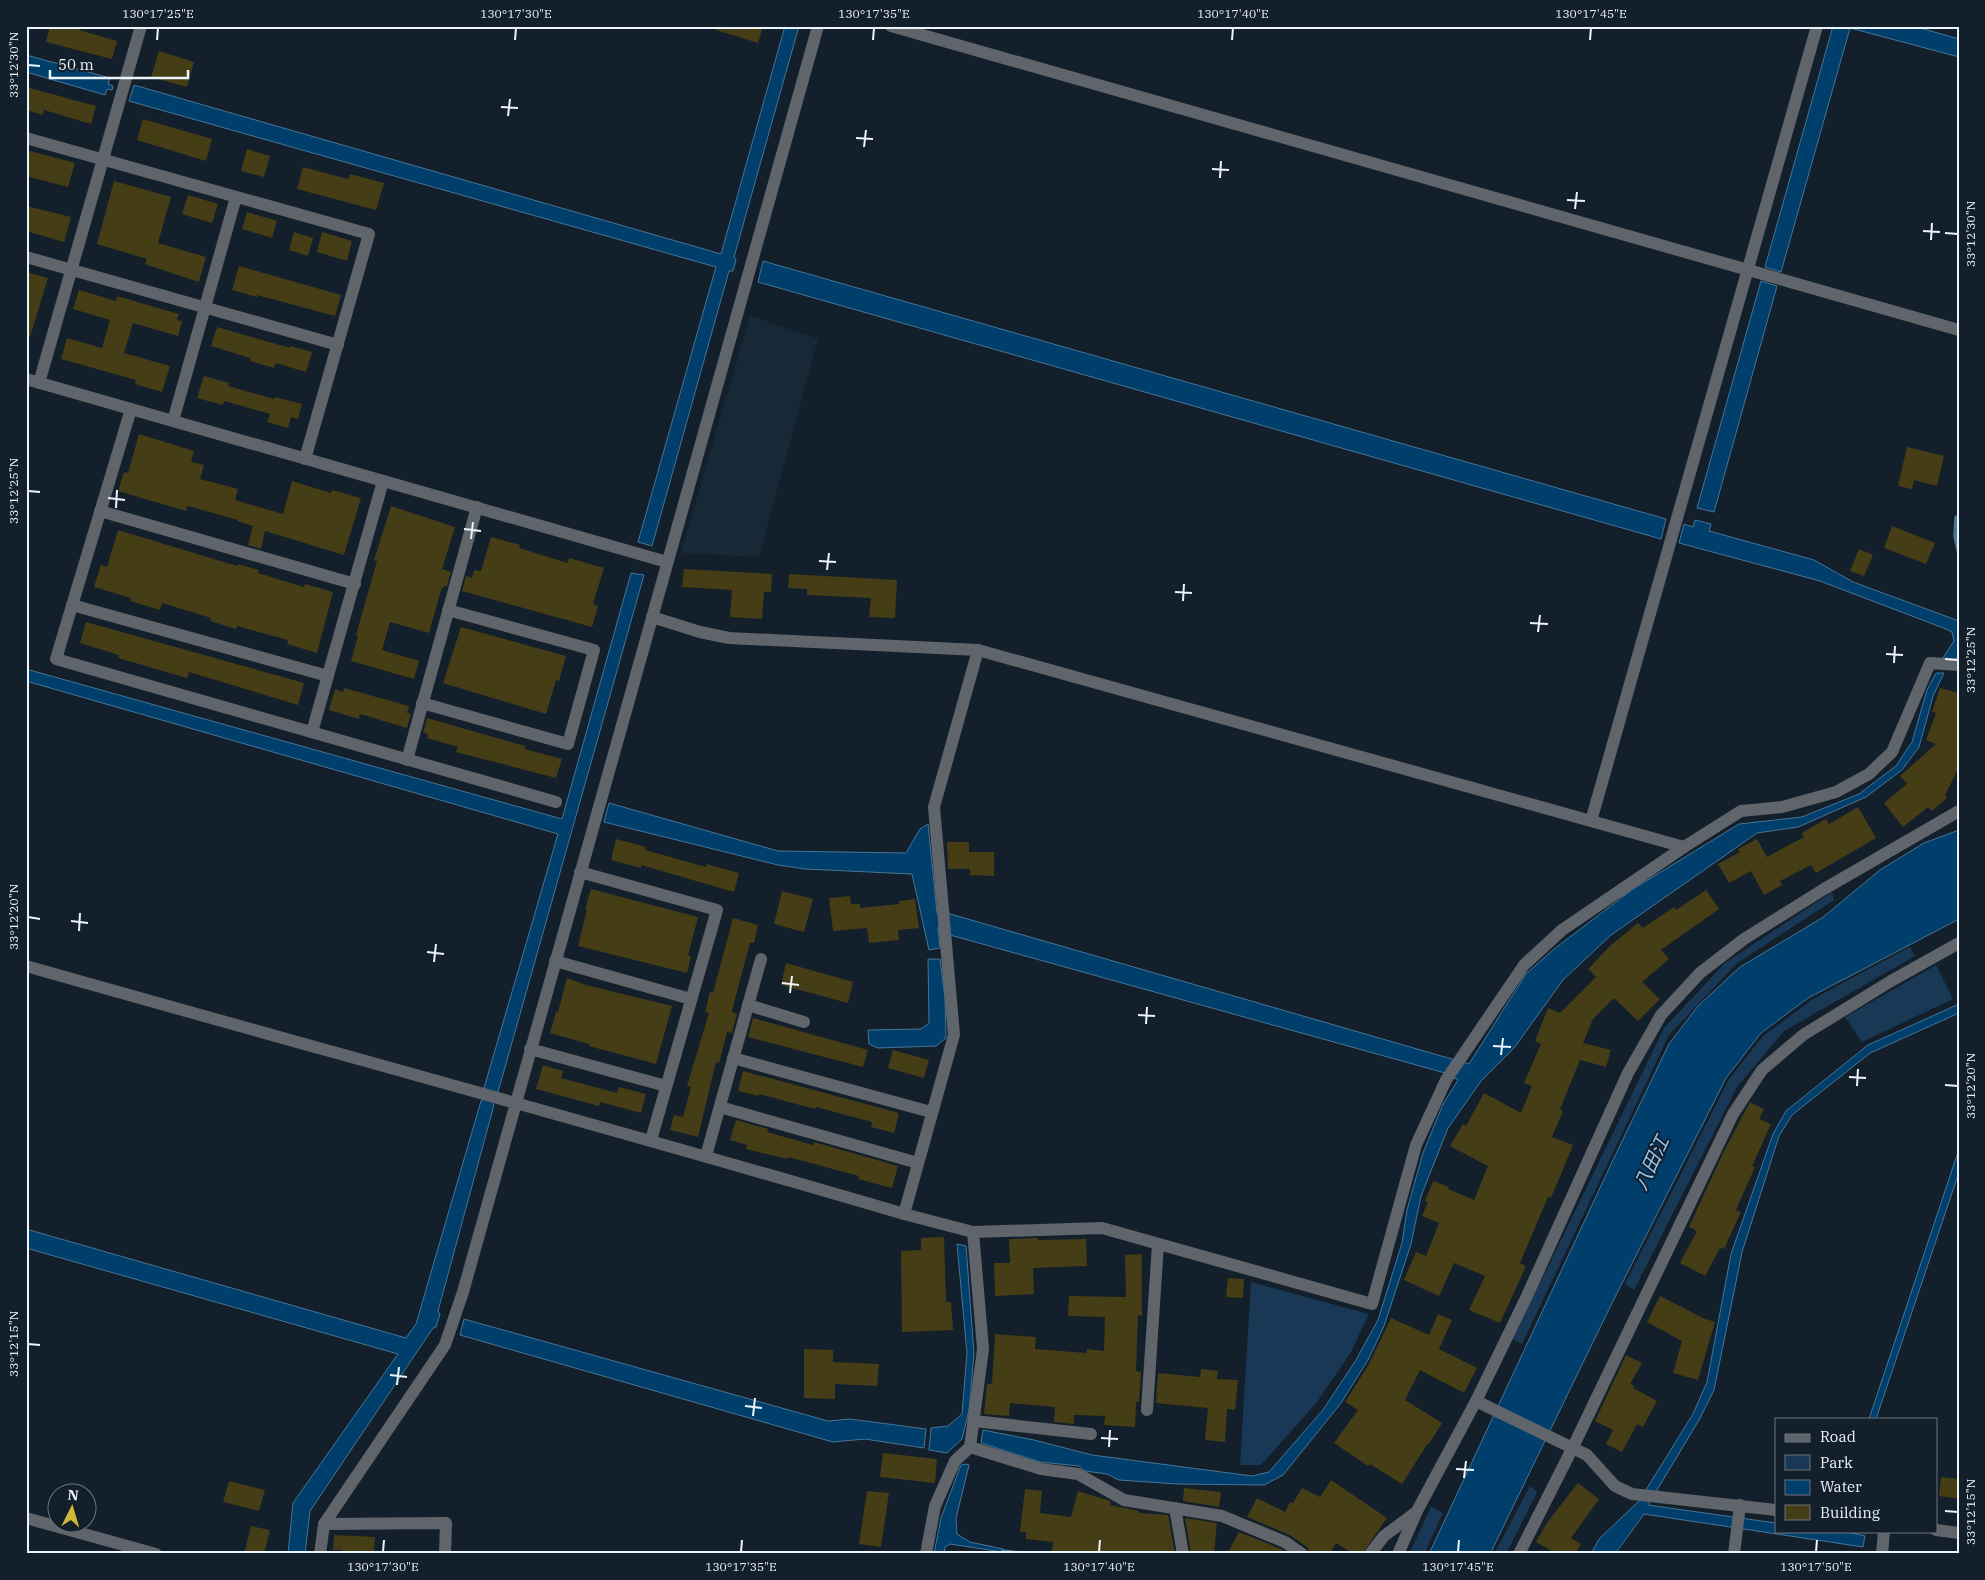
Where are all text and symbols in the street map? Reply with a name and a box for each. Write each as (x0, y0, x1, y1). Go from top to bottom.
text: 130°17'25"E (122, 6, 194, 21)
text: 130°17'30"E (480, 6, 552, 21)
text: 130°17'35"E (838, 6, 910, 21)
text: 130°17'40"E (1197, 6, 1269, 21)
text: 130°17'45"E (1555, 6, 1627, 21)
text: 33°12'30"N (6, 32, 21, 98)
scale bar (50, 48, 188, 80)
text: 50 m (58, 55, 94, 74)
text: 33°12'30"N (1963, 201, 1978, 267)
text: 33°12'25"N (6, 458, 21, 524)
text: 33°12'25"N (1963, 627, 1978, 693)
text: 33°12'20"N (6, 884, 21, 950)
text: 33°12'20"N (1963, 1053, 1978, 1119)
water label: 八田江 (1628, 1130, 1675, 1194)
text: 33°12'15"N (6, 1311, 21, 1377)
legend (1775, 1418, 1938, 1532)
text: Road (1820, 1427, 1856, 1446)
text: Park (1820, 1453, 1853, 1472)
text: Water (1820, 1477, 1862, 1496)
text: 33°12'15"N (1963, 1479, 1978, 1545)
north arrow (48, 1482, 98, 1532)
text: N (67, 1486, 79, 1504)
text: Building (1820, 1503, 1880, 1522)
text: 130°17'30"E (347, 1559, 419, 1574)
text: 130°17'35"E (705, 1559, 777, 1574)
text: 130°17'40"E (1063, 1559, 1135, 1574)
text: 130°17'45"E (1422, 1559, 1494, 1574)
text: 130°17'50"E (1780, 1559, 1852, 1574)

